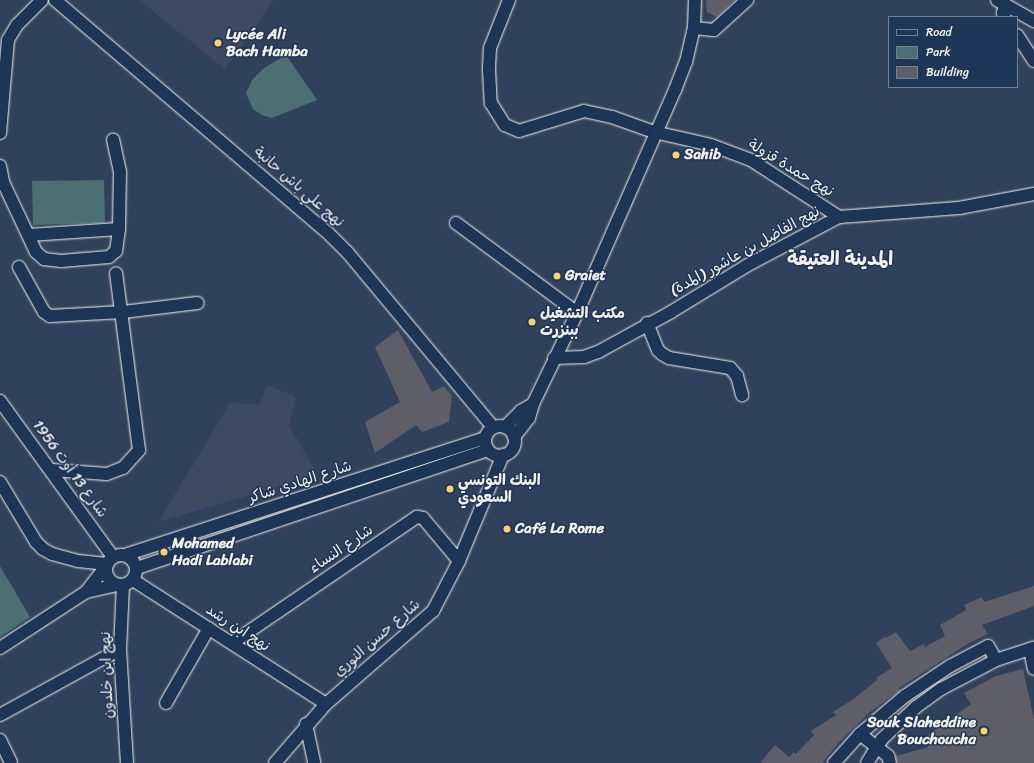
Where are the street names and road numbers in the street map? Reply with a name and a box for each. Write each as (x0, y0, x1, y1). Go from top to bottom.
street label: نهج حمدة قزولة (745, 135, 837, 201)
street label: نهج علي باش حانبة (250, 143, 348, 231)
street label: نهج الفاضل بن عاشور (المدة) (667, 202, 823, 300)
street label: شارع 13 أوت 1956 (29, 417, 111, 521)
street label: شارع الهادي شاكر (246, 457, 354, 507)
street label: شارع النساء (306, 521, 376, 577)
street label: شارع حسن النوري (330, 595, 424, 681)
street label: نهج ابن رشد (202, 601, 274, 655)
street label: نهج ابن خلدون (96, 631, 118, 719)

